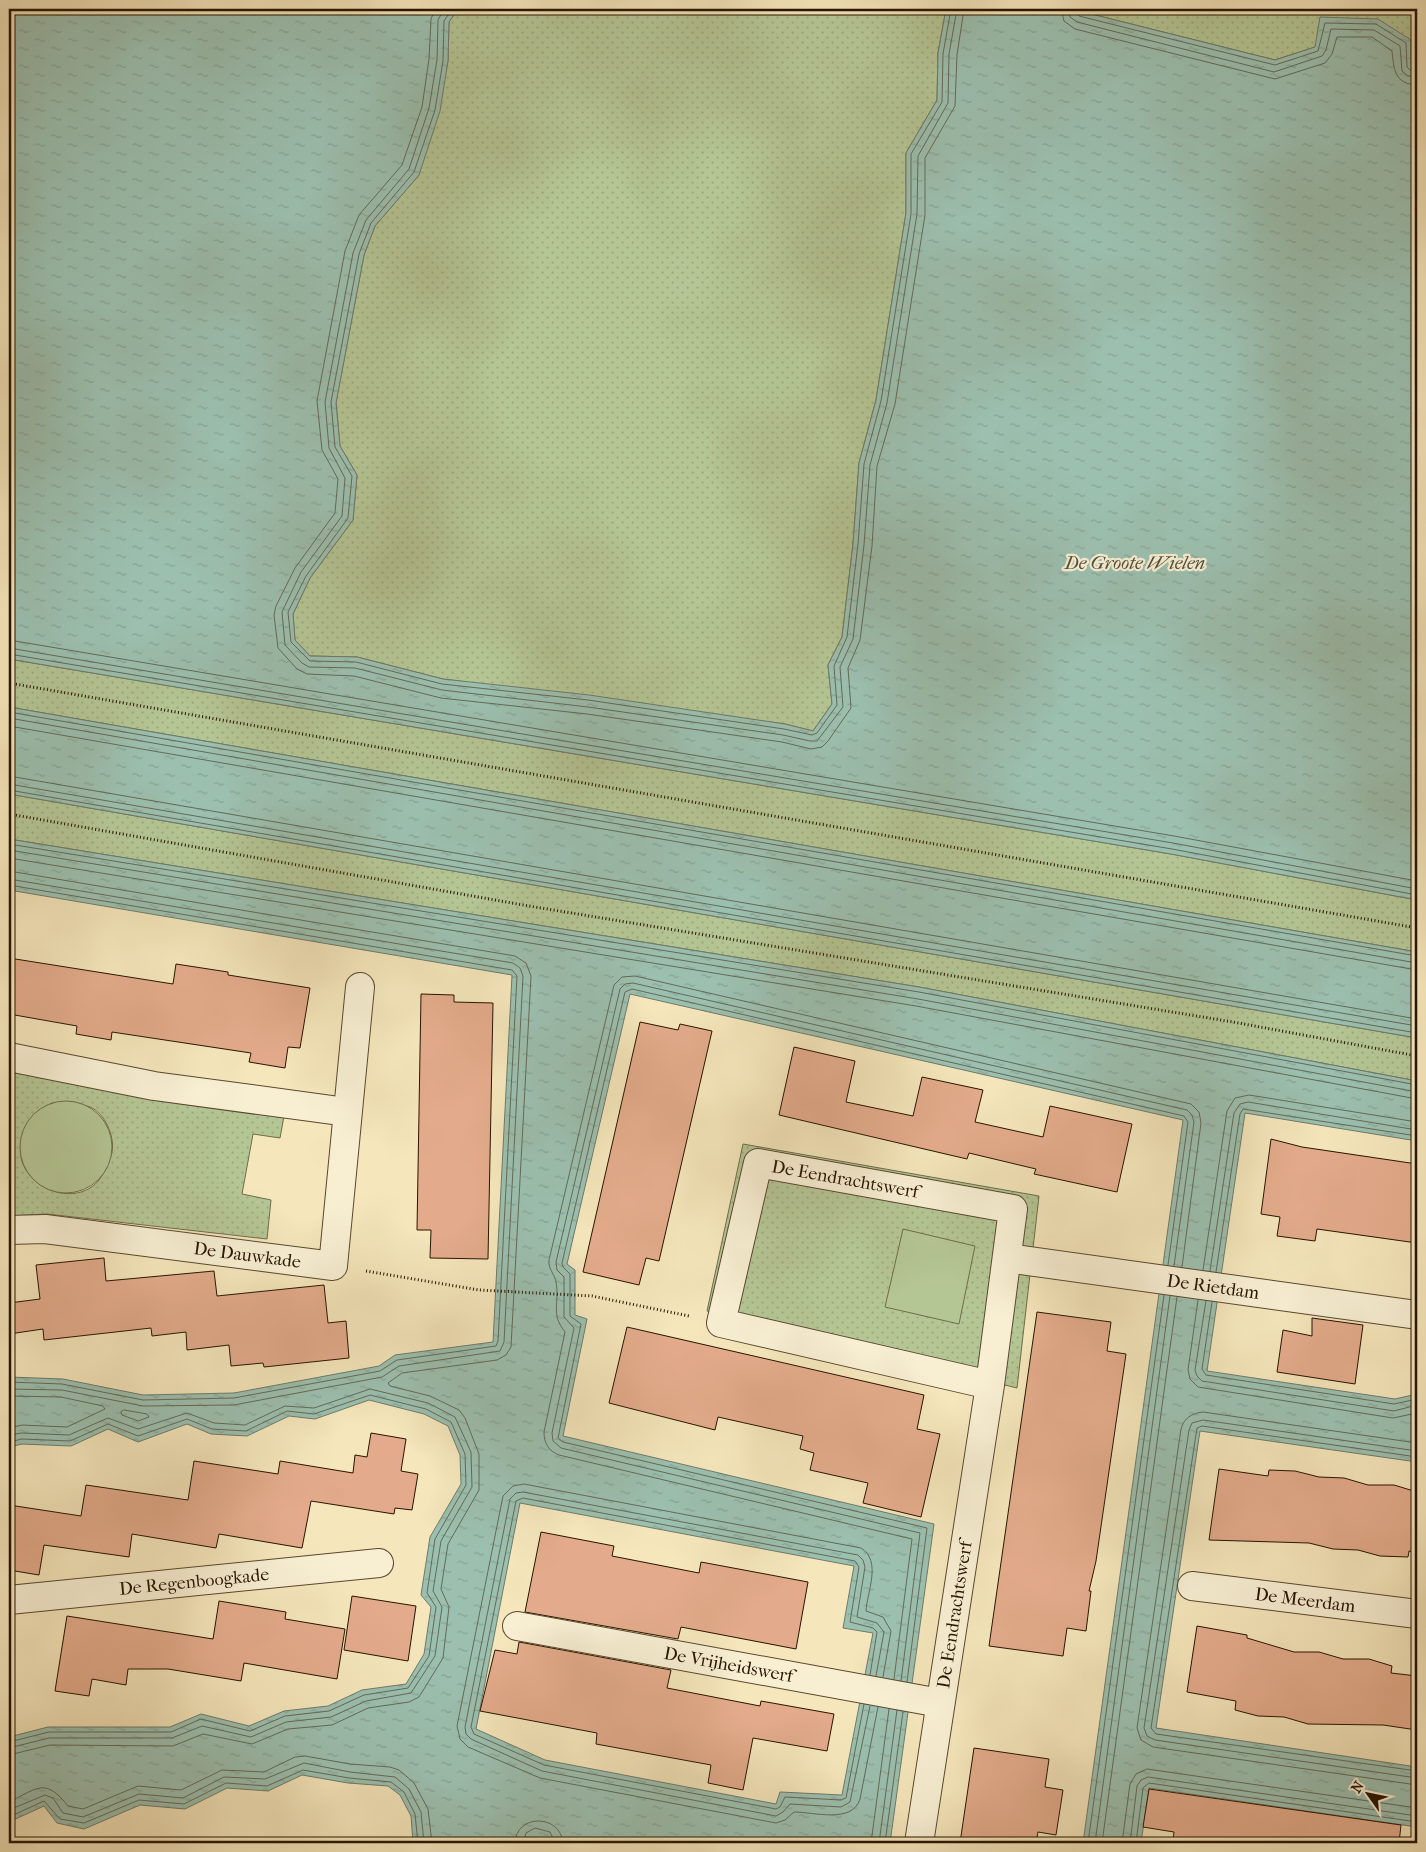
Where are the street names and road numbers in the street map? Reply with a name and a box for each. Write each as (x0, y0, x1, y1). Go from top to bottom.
street label: De Eendrachtswerf (770, 1156, 924, 1203)
street label: De Dauwkade (192, 1238, 302, 1273)
street label: De Rietdam (1165, 1270, 1261, 1304)
street label: De Eendrachtswerf (933, 1536, 977, 1690)
street label: De Regenboogkade (118, 1564, 270, 1600)
street label: De Meerdam (1254, 1584, 1357, 1617)
street label: De Vrijheidswerf (662, 1643, 799, 1688)

